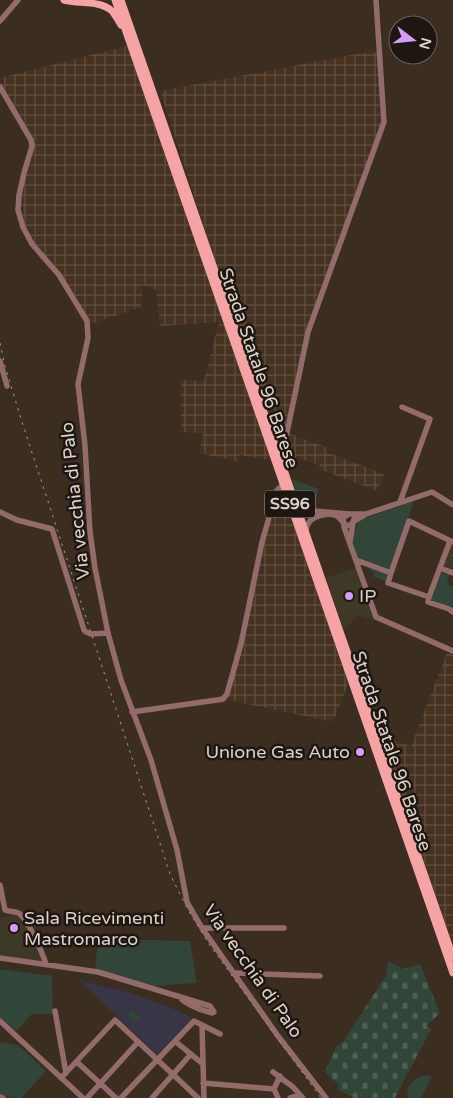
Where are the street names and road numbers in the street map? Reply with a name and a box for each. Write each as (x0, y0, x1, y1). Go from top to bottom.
street label: Strada Statale 96 Barese (214, 265, 304, 471)
street label: Via vecchia di Palo (56, 421, 94, 581)
road number: SS96 (265, 490, 315, 518)
street label: Strada Statale 96 Barese (347, 648, 437, 854)
street label: Via vecchia di Palo (199, 900, 307, 1042)

